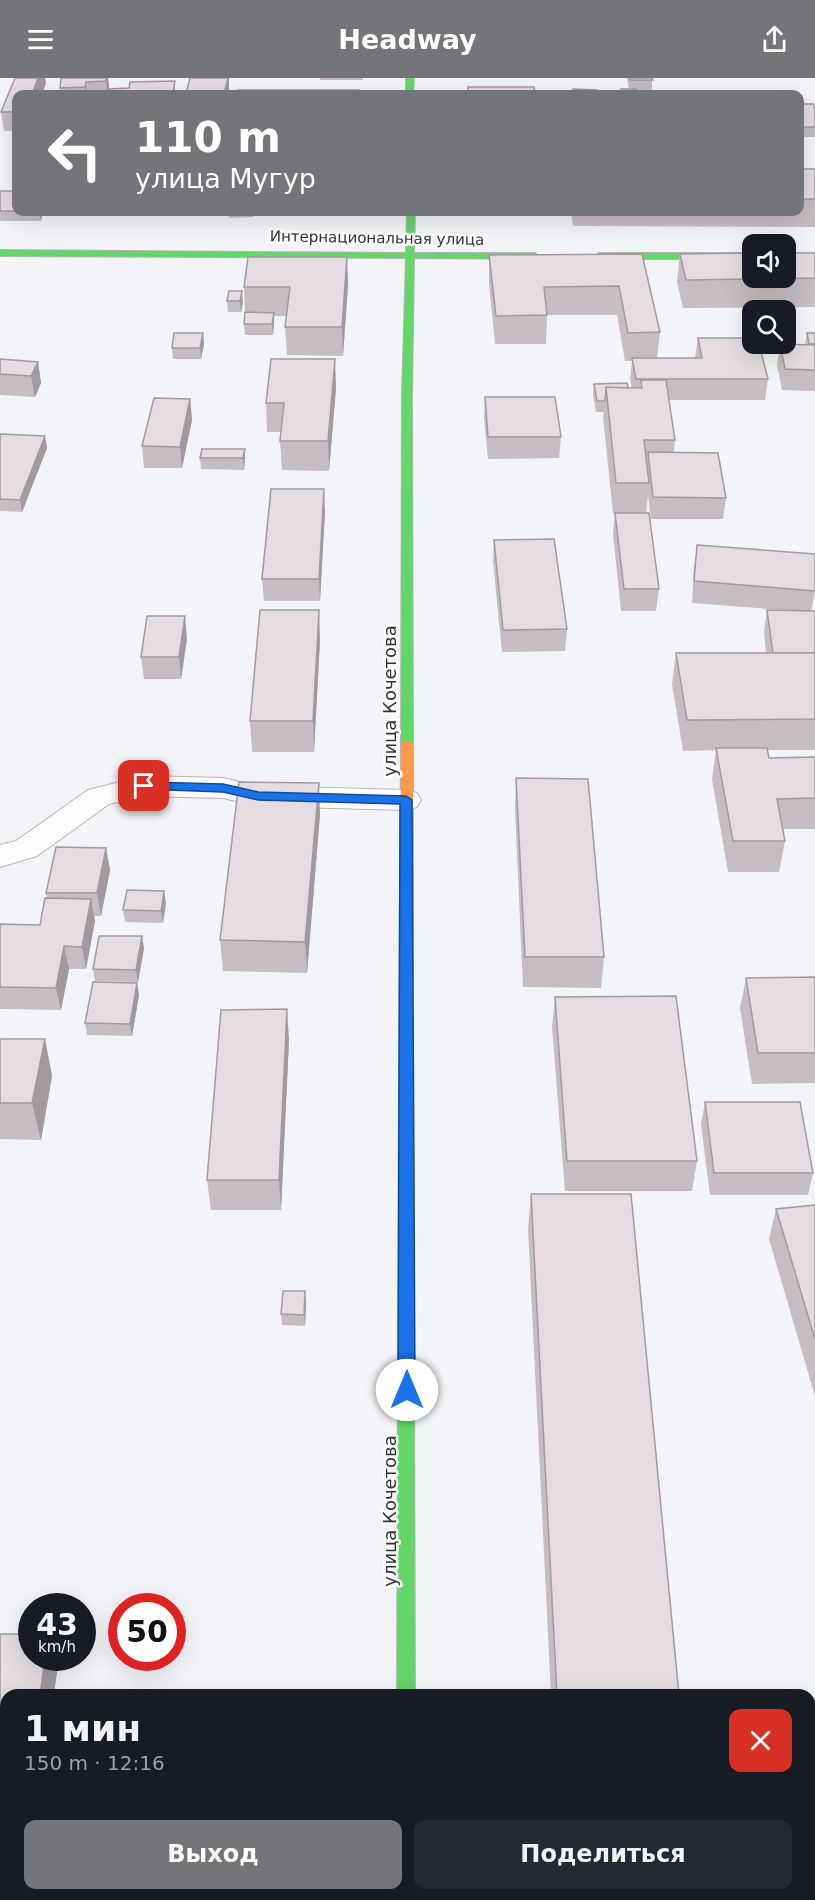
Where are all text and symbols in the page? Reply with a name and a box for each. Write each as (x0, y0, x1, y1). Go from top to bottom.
icon: menu (24, 23, 57, 56)
icon: share (758, 23, 791, 56)
text: Headway (338, 24, 477, 55)
text: 110 m (135, 113, 281, 162)
icon: left (36, 114, 114, 192)
text: улица Мугур (135, 163, 316, 194)
street label: Интернациональная улица (270, 227, 484, 249)
map controls (742, 234, 796, 354)
button: sound (742, 234, 796, 288)
button: search (742, 300, 796, 354)
street label: улица Кочетова (379, 625, 400, 777)
pin (118, 760, 169, 811)
icon: arrive (127, 769, 160, 802)
position arrow (375, 1358, 439, 1422)
street label: улица Кочетова (379, 1435, 400, 1587)
speed limit sign: 50 (108, 1593, 186, 1671)
text: 43 (36, 1607, 78, 1642)
text: km/h (38, 1638, 76, 1656)
text: 1 мин (24, 1708, 141, 1749)
button: close (729, 1709, 792, 1772)
text: 150 m · 12:16 (24, 1751, 165, 1775)
button: Выход (24, 1820, 402, 1889)
button: Поделиться (414, 1820, 792, 1889)

